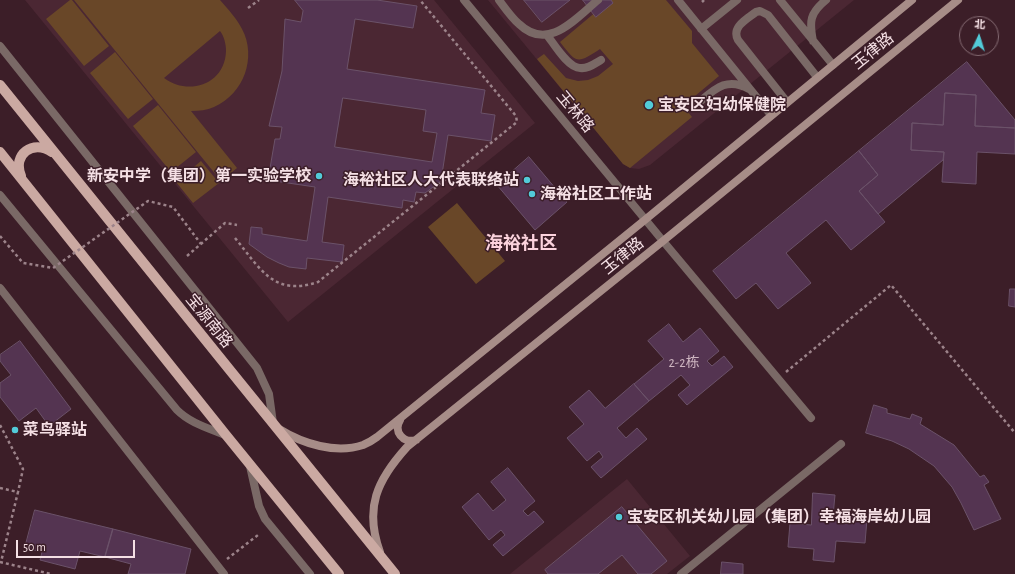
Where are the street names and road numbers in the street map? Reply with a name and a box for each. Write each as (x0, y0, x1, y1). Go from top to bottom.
street label: 玉律路 (848, 28, 898, 74)
street label: 玉林路 (552, 87, 598, 137)
street label: 玉律路 (598, 233, 648, 279)
street label: 宝源南路 (181, 290, 237, 352)

